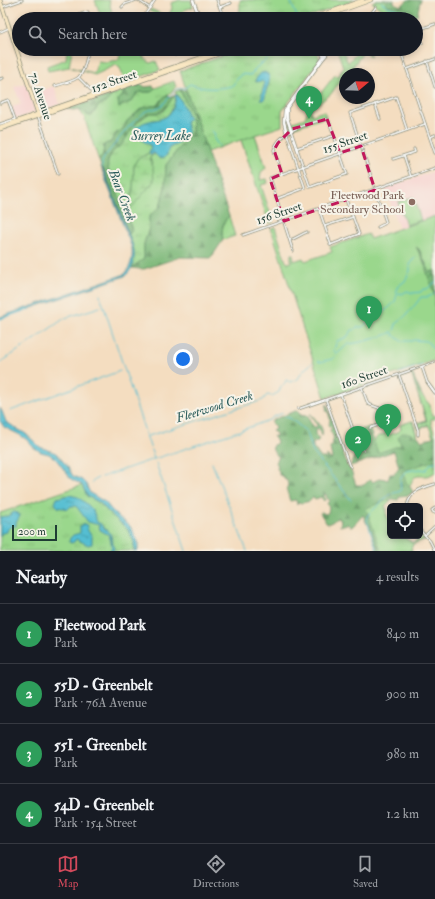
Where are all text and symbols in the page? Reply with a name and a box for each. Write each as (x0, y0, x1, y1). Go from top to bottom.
search box (12, 12, 423, 56)
icon: search (26, 23, 48, 45)
text: Search here (58, 25, 127, 44)
street label: 152 Street (89, 67, 139, 96)
north arrow (339, 68, 375, 104)
street label: 72 Avenue (26, 71, 55, 122)
pin: 4 (296, 86, 322, 119)
water label: Surrey Lake (130, 128, 191, 144)
street label: 155 Street (321, 128, 370, 157)
water label: Bear Creek (105, 166, 139, 223)
place label: Fleetwood Park Secondary School (320, 188, 404, 217)
marker: Fleetwood Park Secondary School (407, 197, 417, 207)
street label: 156 Street (255, 199, 304, 228)
pin: 1 (356, 296, 382, 329)
your location (173, 349, 193, 369)
street label: 160 Street (339, 363, 389, 392)
water label: Fleetwood Creek (173, 388, 255, 427)
pin: 3 (375, 404, 401, 437)
pin: 2 (345, 426, 371, 459)
map controls (387, 503, 423, 539)
button: locate (387, 503, 423, 539)
scale bar (12, 523, 57, 542)
text: 200 m (18, 525, 46, 538)
text: Nearby (16, 567, 67, 588)
text: 4 results (376, 569, 419, 585)
text: Fleetwood Park (54, 616, 146, 635)
text: 1 (27, 626, 31, 642)
text: 840 m (386, 626, 419, 642)
text: Park (54, 635, 78, 651)
text: 55D - Greenbelt (54, 676, 153, 695)
text: 2 (26, 686, 32, 702)
text: 900 m (386, 686, 419, 702)
text: Park · 76A Avenue (54, 695, 147, 711)
text: 55I - Greenbelt (54, 736, 147, 755)
text: 3 (27, 746, 32, 762)
text: 980 m (387, 746, 419, 762)
text: Park (54, 755, 78, 771)
text: 54D - Greenbelt (54, 796, 154, 815)
text: 4 (25, 806, 33, 822)
text: 1.2 km (386, 806, 419, 822)
text: Park · 154 Street (54, 815, 137, 831)
tab: Map (57, 853, 79, 890)
tab: Directions (193, 853, 239, 890)
tab: Saved (353, 853, 378, 890)

